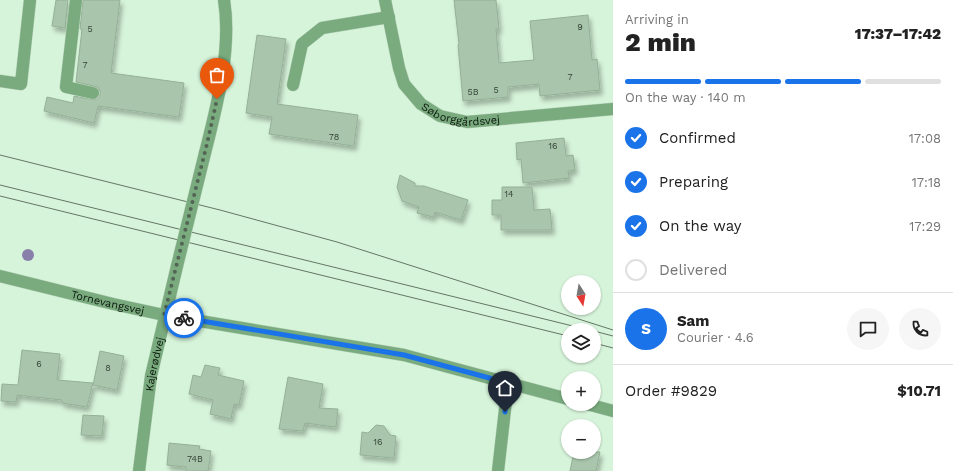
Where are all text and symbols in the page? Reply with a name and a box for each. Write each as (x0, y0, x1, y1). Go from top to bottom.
text: Arriving in (625, 12, 689, 27)
house number: 9 (577, 22, 583, 32)
house number: 5 (87, 24, 93, 34)
text: 17:37–17:42 (855, 25, 941, 43)
text: 2 min (625, 27, 696, 57)
pin (200, 58, 234, 99)
house number: 7 (82, 60, 88, 70)
icon: bag (206, 64, 228, 86)
house number: 7 (567, 72, 573, 82)
house number: 5 (493, 85, 499, 95)
house number: 5B (467, 87, 479, 97)
text: On the way · 140 m (625, 90, 746, 105)
street label: Søborggårdsvej (419, 100, 501, 129)
icon: check (625, 127, 647, 149)
text: Confirmed (659, 129, 736, 147)
text: 17:08 (909, 131, 941, 146)
house number: 78 (329, 132, 339, 142)
house number: 16 (549, 141, 557, 151)
icon: check (625, 171, 647, 193)
text: Preparing (659, 173, 728, 191)
text: 17:18 (912, 175, 941, 190)
house number: 14 (504, 189, 514, 199)
icon: check (625, 215, 647, 237)
text: On the way (659, 217, 741, 235)
text: 17:29 (909, 219, 941, 234)
text: Delivered (659, 261, 727, 279)
north arrow (561, 275, 601, 315)
map controls (561, 275, 601, 459)
street label: Tornevangsvej (70, 288, 146, 318)
courier (164, 298, 204, 338)
icon: bike (173, 307, 195, 329)
button: chat (847, 308, 889, 350)
button: phone (899, 308, 941, 350)
text: Sam (677, 312, 709, 330)
text: S (641, 320, 651, 338)
button: layers (561, 323, 601, 363)
text: Courier · 4.6 (677, 330, 754, 345)
street label: Kajerødvej (143, 336, 167, 392)
house number: 6 (36, 359, 42, 369)
house number: 8 (105, 363, 111, 373)
pin (488, 371, 522, 412)
button: + (561, 371, 601, 411)
icon: home (494, 377, 516, 399)
text: Order #9829 (625, 382, 717, 400)
text: $10.71 (897, 382, 941, 400)
button: − (561, 419, 601, 459)
house number: 16 (374, 437, 382, 447)
house number: 74B (187, 454, 203, 464)

